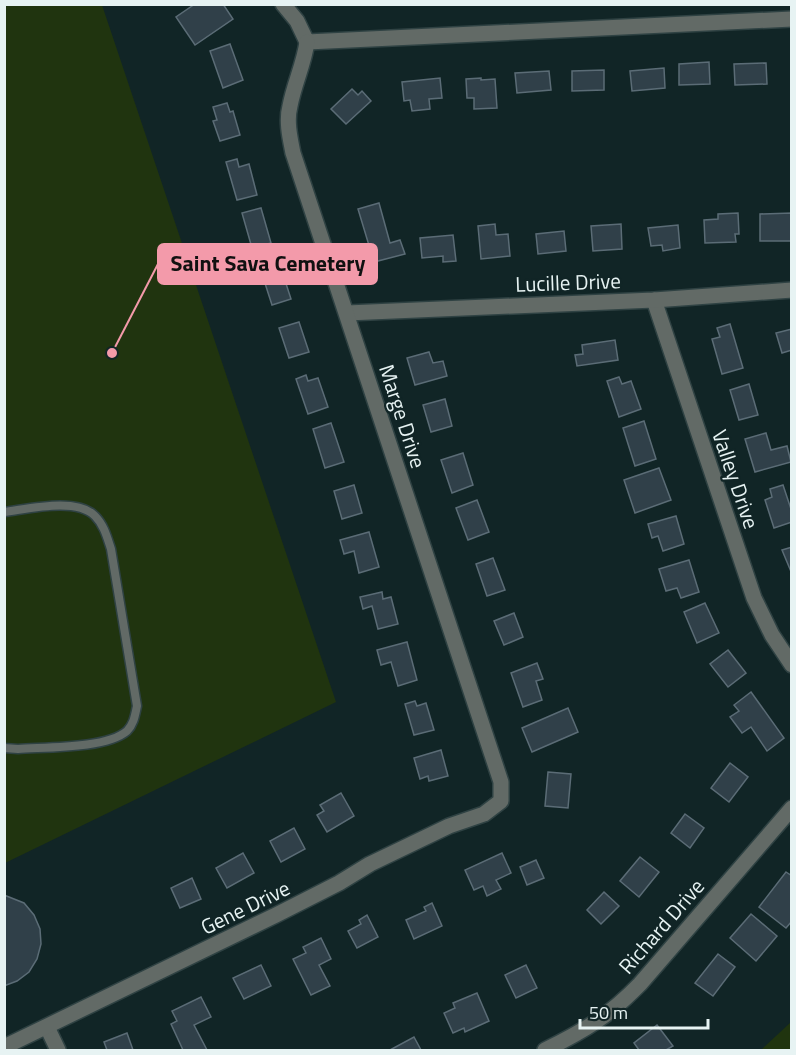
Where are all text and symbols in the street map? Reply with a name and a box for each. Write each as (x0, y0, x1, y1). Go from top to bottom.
callout: Saint Sava Cemetery (158, 244, 377, 284)
text: Saint Sava Cemetery (171, 246, 365, 280)
street label: Lucille Drive (515, 264, 621, 300)
street label: Marge Drive (371, 360, 435, 472)
street label: Valley Drive (704, 425, 768, 533)
street label: Richard Drive (610, 871, 712, 981)
street label: Gene Drive (195, 872, 295, 942)
scale bar (580, 992, 708, 1030)
text: 50 m (589, 999, 628, 1026)

